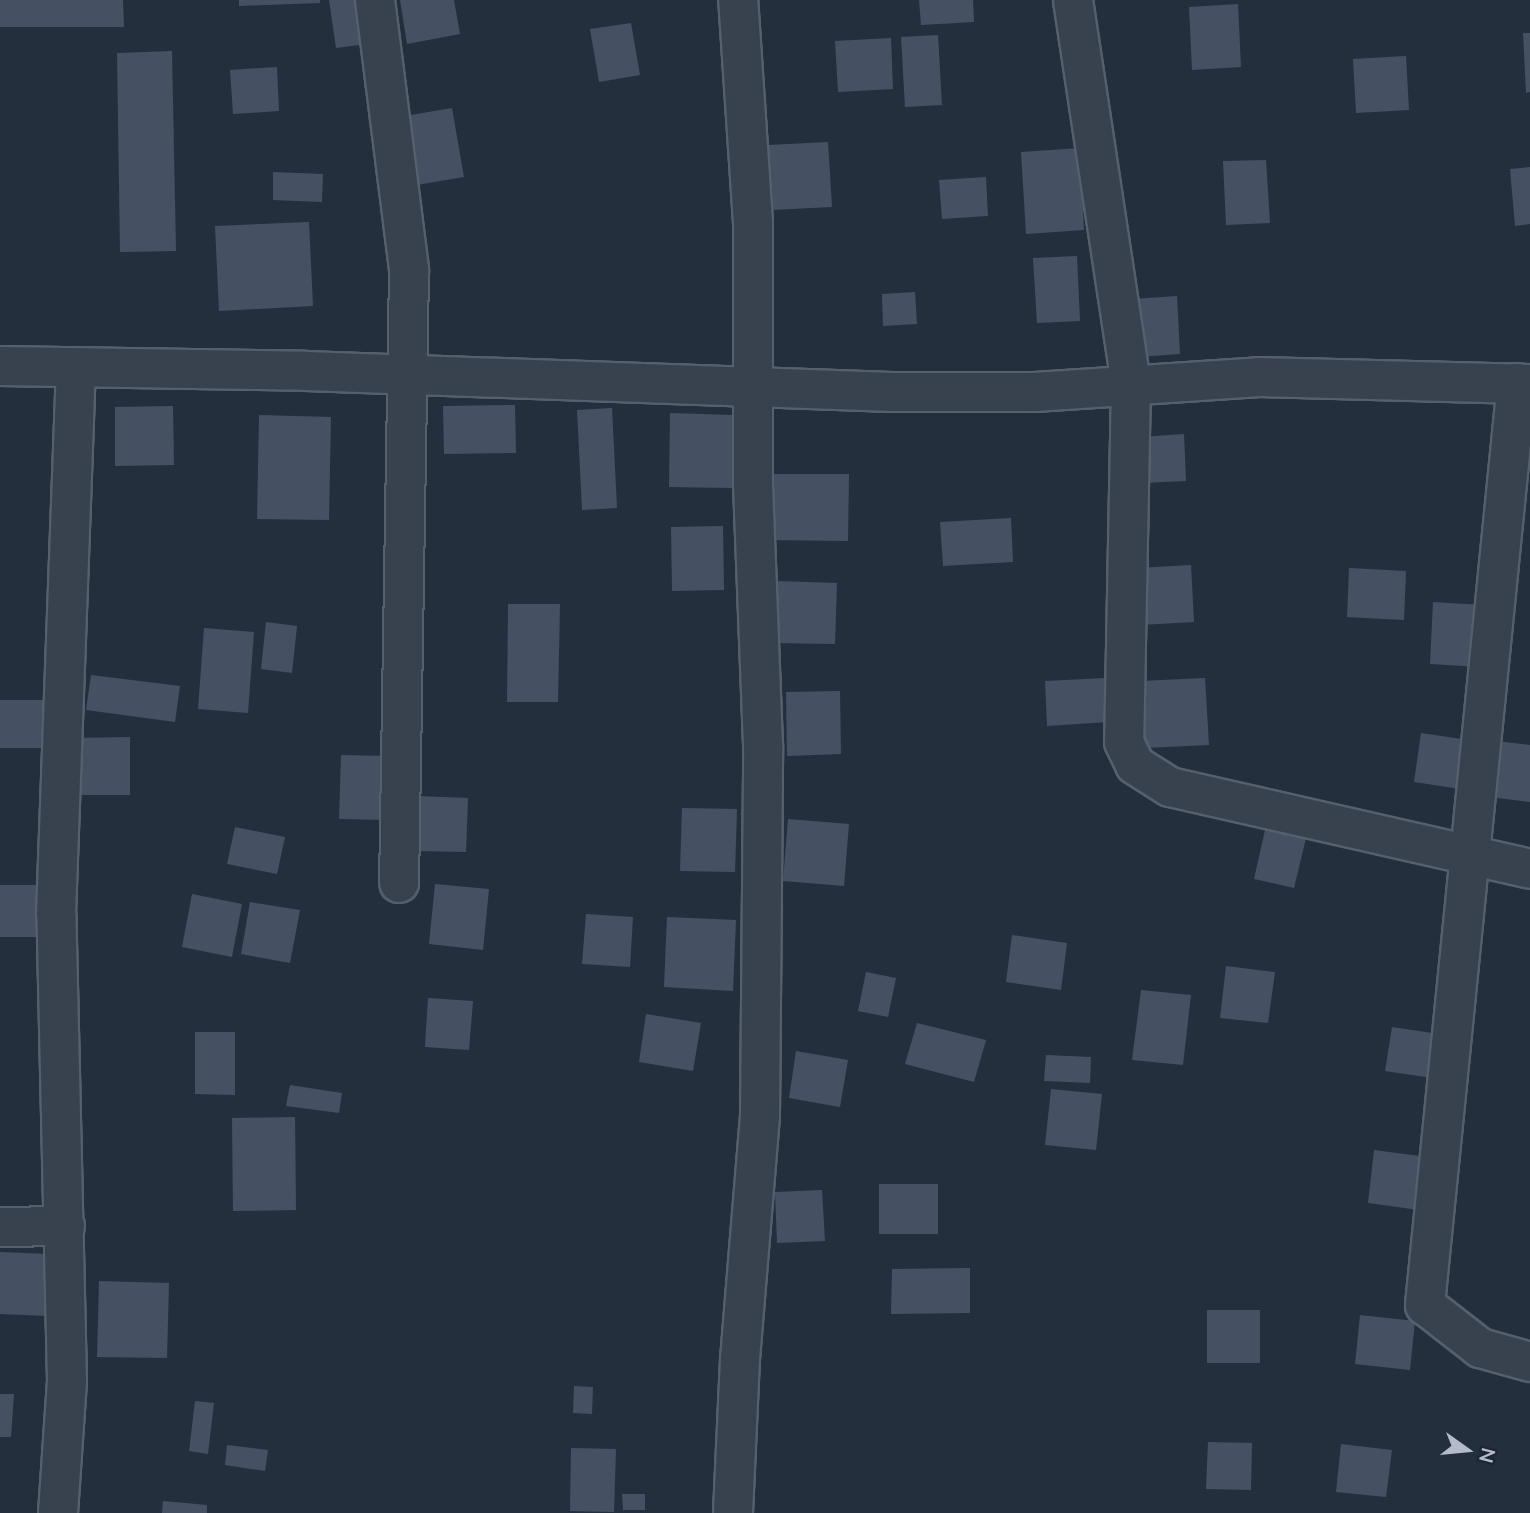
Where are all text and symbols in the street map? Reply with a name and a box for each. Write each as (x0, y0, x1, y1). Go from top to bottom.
north arrow (1432, 1415, 1502, 1485)
text: N (1475, 1446, 1501, 1466)

